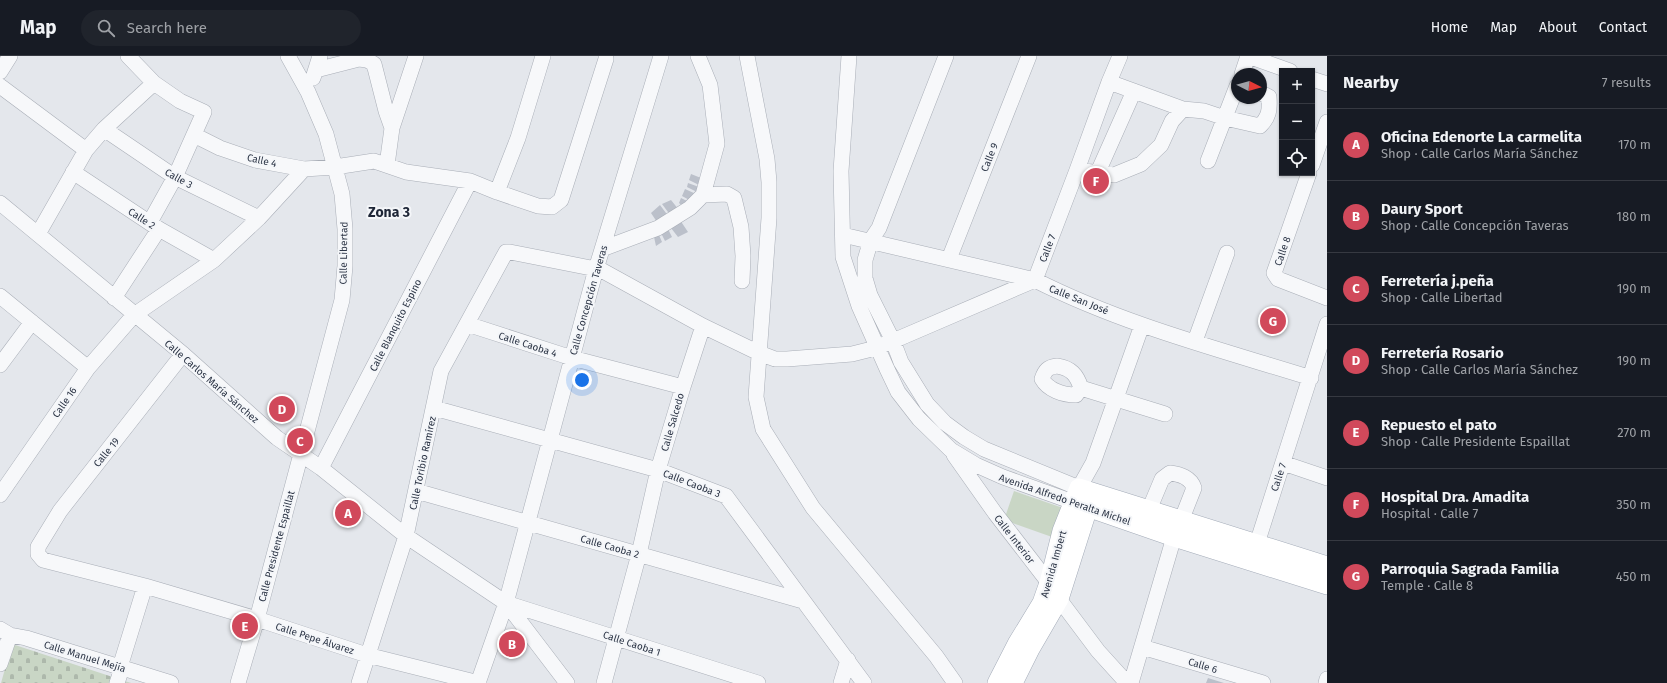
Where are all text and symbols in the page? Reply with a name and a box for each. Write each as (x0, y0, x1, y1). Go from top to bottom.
search box (81, 10, 361, 46)
text: Map (20, 16, 57, 39)
icon: search (95, 17, 117, 39)
text: Search here (127, 19, 207, 37)
text: Home (1431, 19, 1468, 36)
text: Map (1490, 19, 1517, 36)
text: About (1539, 19, 1577, 36)
text: Contact (1599, 19, 1647, 36)
north arrow (1231, 68, 1267, 104)
map controls (1279, 68, 1315, 176)
button: + (1279, 68, 1315, 104)
text: Nearby (1343, 72, 1398, 93)
text: 7 results (1602, 75, 1651, 90)
button: − (1279, 104, 1315, 140)
text: Oficina Edenorte La carmelita (1381, 128, 1582, 146)
text: A (1352, 137, 1360, 152)
text: 170 m (1618, 137, 1651, 152)
button: locate (1279, 140, 1315, 176)
street label: Calle 9 (979, 141, 1001, 174)
text: Shop · Calle Carlos María Sánchez (1381, 146, 1578, 161)
street label: Calle 4 (246, 152, 278, 170)
street label: Calle 3 (163, 166, 194, 191)
pin: F (1083, 166, 1109, 196)
text: Daury Sport (1381, 200, 1463, 218)
district label: Zona 3 (368, 204, 410, 221)
street label: Calle 2 (126, 206, 157, 232)
text: B (1352, 209, 1360, 224)
text: 180 m (1616, 209, 1651, 224)
text: Shop · Calle Concepción Taveras (1381, 218, 1569, 233)
street label: Calle Libertad (337, 222, 351, 285)
street label: Calle 7 (1037, 232, 1059, 264)
street label: Calle 8 (1272, 235, 1294, 268)
street label: Calle Concepción Taveras (568, 244, 610, 357)
text: Ferretería j.peña (1381, 272, 1494, 290)
street label: Calle Blanquito Espino (367, 277, 424, 374)
text: C (1352, 281, 1360, 296)
text: 190 m (1617, 281, 1651, 296)
street label: Calle San José (1047, 283, 1110, 317)
text: Shop · Calle Libertad (1381, 290, 1503, 305)
pin: G (1260, 306, 1286, 336)
street label: Calle Caoba 4 (497, 330, 559, 360)
street label: Calle Carlos María Sánchez (162, 337, 262, 426)
text: Ferretería Rosario (1381, 344, 1504, 362)
text: D (1352, 353, 1360, 368)
text: 190 m (1617, 353, 1651, 368)
text: Shop · Calle Carlos María Sánchez (1381, 362, 1578, 377)
your location (572, 370, 592, 390)
street label: Calle 16 (50, 385, 80, 420)
street label: Calle Salcedo (659, 392, 687, 453)
pin: D (269, 394, 295, 424)
street label: Calle Toribio Ramírez (406, 415, 439, 511)
text: Repuesto el pato (1381, 416, 1497, 434)
text: E (1353, 425, 1359, 440)
text: 270 m (1617, 425, 1651, 440)
pin: C (287, 426, 313, 456)
text: Shop · Calle Presidente Espaillat (1381, 434, 1570, 449)
street label: Calle 19 (91, 436, 122, 470)
street label: Calle 7 (1269, 461, 1289, 493)
street label: Calle Caoba 3 (661, 467, 722, 500)
street label: Avenida Alfredo Peralta Michel (997, 472, 1132, 528)
text: Hospital Dra. Amadita (1381, 488, 1529, 506)
street label: Calle Presidente Espaillat (256, 489, 298, 603)
text: F (1353, 497, 1359, 512)
text: 350 m (1616, 497, 1651, 512)
pin: A (335, 498, 361, 528)
text: Hospital · Calle 7 (1381, 506, 1478, 521)
street label: Calle Interior (991, 513, 1037, 567)
street label: Avenida Imbert (1039, 529, 1069, 599)
street label: Calle Caoba 2 (579, 533, 640, 561)
text: Parroquia Sagrada Familia (1381, 560, 1559, 578)
text: G (1352, 569, 1360, 584)
text: 450 m (1616, 569, 1651, 584)
text: Temple · Calle 8 (1381, 578, 1473, 593)
pin: E (232, 611, 258, 641)
street label: Calle Pepe Álvarez (274, 619, 357, 657)
pin: B (499, 629, 525, 659)
street label: Calle Caoba 1 (601, 629, 662, 659)
street label: Calle Manuel Mejía (42, 638, 127, 675)
street label: Calle 6 (1187, 656, 1219, 676)

